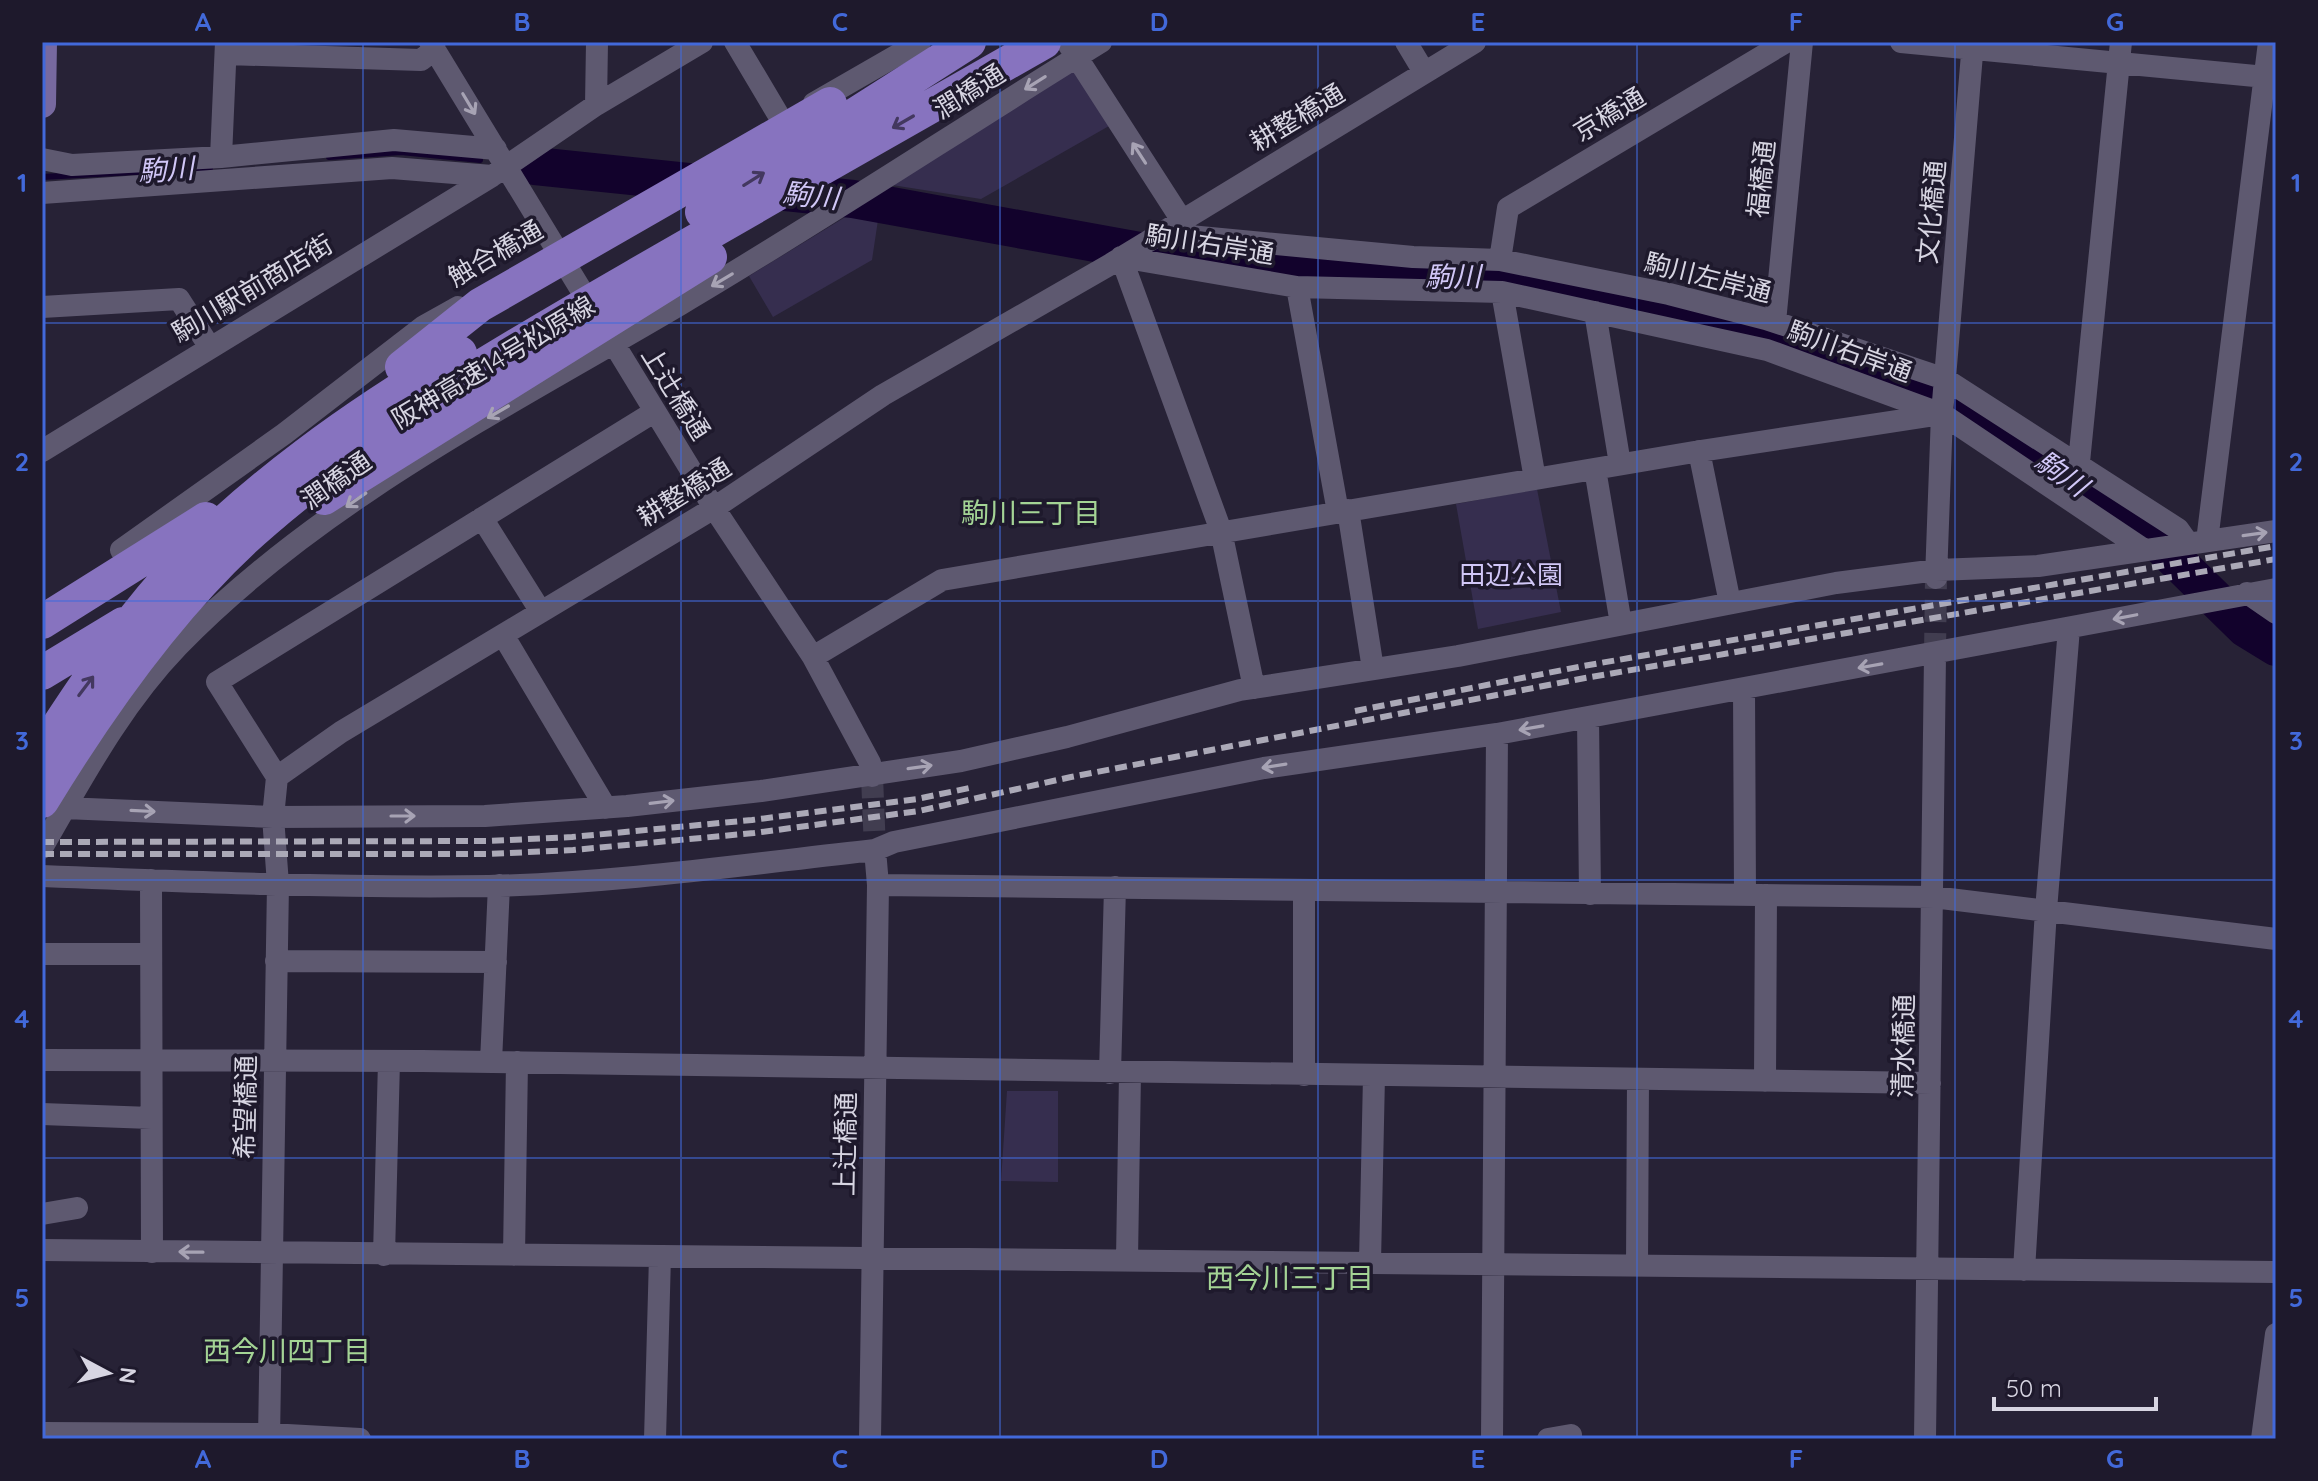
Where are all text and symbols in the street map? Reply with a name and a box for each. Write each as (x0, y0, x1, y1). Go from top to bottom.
text: A (195, 5, 212, 38)
text: B (513, 5, 531, 38)
text: C (832, 5, 848, 38)
text: D (1150, 5, 1168, 38)
text: E (1471, 5, 1485, 38)
text: F (1789, 5, 1803, 38)
text: G (2106, 5, 2124, 38)
street label: 潤橋通 (927, 56, 1011, 126)
one-way arrow (1024, 76, 1047, 92)
street label: 耕整橋通 (1244, 76, 1350, 158)
street label: 京橋通 (1567, 80, 1651, 148)
one-way arrow (461, 92, 477, 115)
one-way arrow (892, 114, 915, 130)
street label: 福橋通 (1741, 138, 1781, 220)
one-way arrow (1130, 143, 1147, 165)
water label: 駒川 (137, 149, 198, 188)
street label: 文化橋通 (1910, 159, 1952, 265)
text: 1 (17, 166, 27, 199)
text: 1 (2291, 166, 2301, 199)
one-way arrow (742, 170, 765, 186)
water label: 駒川 (781, 175, 844, 216)
street label: 触合橋通 (442, 213, 548, 293)
street label: 駒川右岸通 (1143, 218, 1277, 270)
street label: 駒川駅前商店街 (165, 227, 339, 349)
street label: 駒川左岸通 (1641, 245, 1775, 309)
water label: 駒川 (1425, 258, 1484, 294)
one-way arrow (711, 272, 734, 288)
street label: 阪神高速14号松原線 (386, 288, 600, 436)
street label: 駒川右岸通 (1783, 313, 1917, 389)
street label: 上辻橋通 (634, 340, 718, 446)
one-way arrow (487, 404, 510, 420)
water label: 駒川 (2029, 443, 2097, 505)
street label: 潤橋通 (295, 444, 377, 516)
text: 2 (15, 445, 29, 478)
text: 2 (2289, 445, 2303, 478)
street label: 耕整橋通 (631, 450, 737, 534)
one-way arrow (345, 492, 367, 509)
district label: 駒川三丁目 (961, 495, 1101, 530)
one-way arrow (2242, 526, 2267, 541)
park label: 田辺公園 (1459, 558, 1563, 591)
one-way arrow (2113, 611, 2138, 626)
one-way arrow (1858, 660, 1883, 675)
one-way arrow (77, 676, 94, 698)
one-way arrow (1519, 721, 1545, 736)
text: 3 (15, 724, 29, 757)
text: 3 (2289, 724, 2303, 757)
one-way arrow (907, 759, 932, 774)
one-way arrow (1262, 760, 1287, 775)
one-way arrow (648, 795, 675, 810)
one-way arrow (129, 804, 156, 819)
one-way arrow (389, 808, 416, 824)
street label: 清水橋通 (1886, 994, 1920, 1098)
text: 4 (14, 1002, 30, 1035)
text: 4 (2288, 1002, 2304, 1035)
street label: 希望橋通 (228, 1055, 262, 1159)
street label: 上辻橋通 (828, 1092, 862, 1196)
one-way arrow (178, 1245, 205, 1260)
district label: 西今川三丁目 (1206, 1260, 1374, 1295)
text: 5 (15, 1281, 29, 1314)
text: 5 (2289, 1281, 2303, 1314)
north arrow (68, 1333, 148, 1413)
district label: 西今川四丁目 (203, 1333, 371, 1368)
scale bar (1994, 1361, 2156, 1411)
text: N (113, 1366, 143, 1385)
text: 50 m (2006, 1373, 2062, 1403)
text: A (195, 1442, 212, 1475)
text: B (513, 1442, 531, 1475)
text: C (832, 1442, 848, 1475)
text: D (1150, 1442, 1168, 1475)
text: E (1471, 1442, 1485, 1475)
text: F (1789, 1442, 1803, 1475)
text: G (2106, 1442, 2124, 1475)

